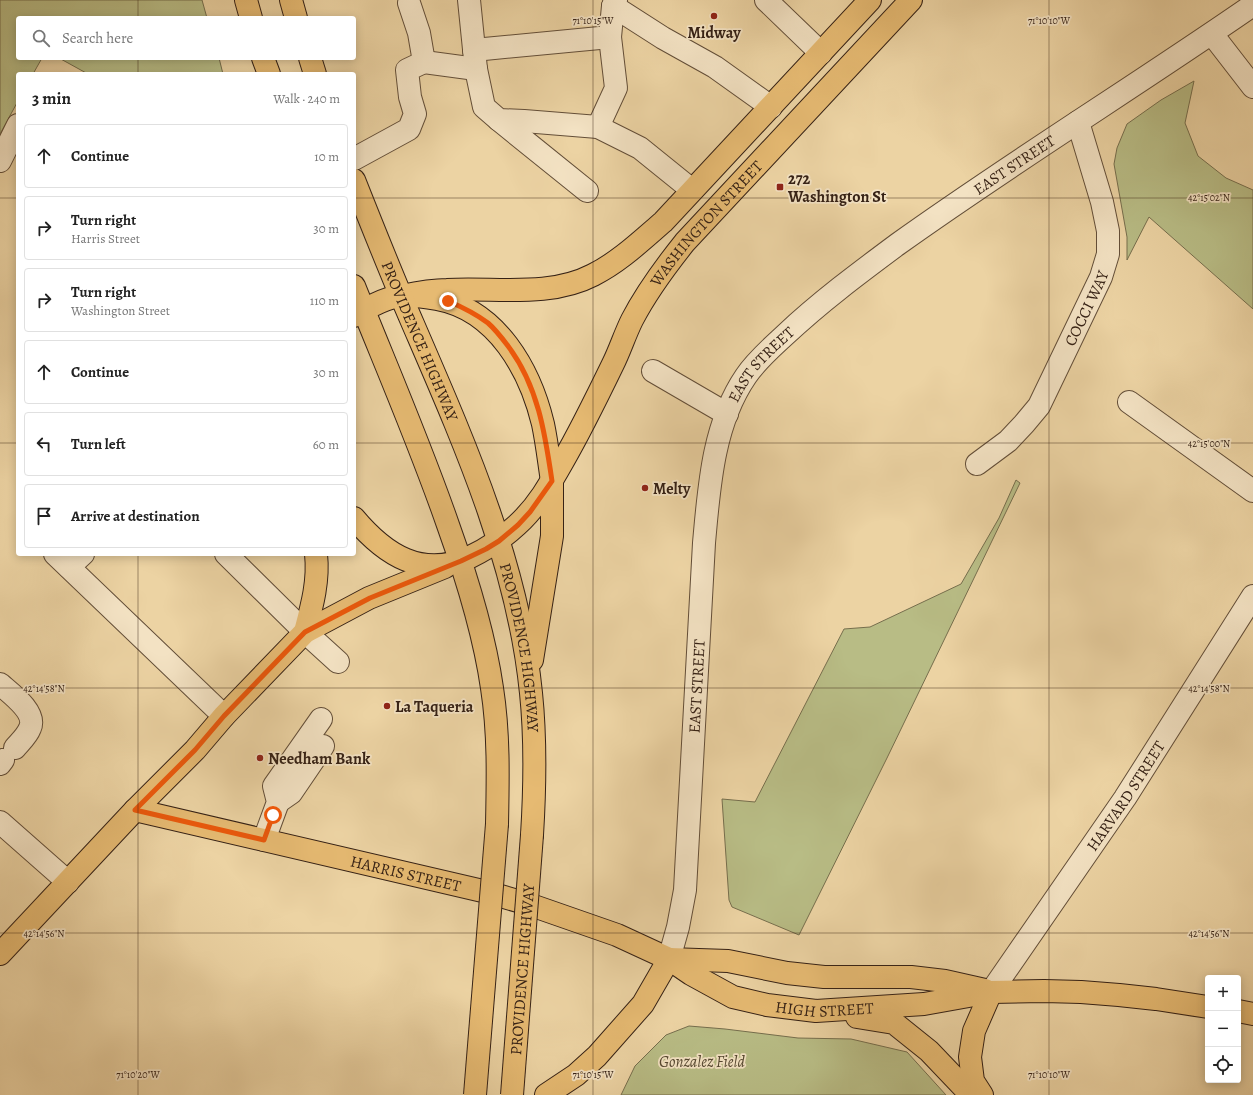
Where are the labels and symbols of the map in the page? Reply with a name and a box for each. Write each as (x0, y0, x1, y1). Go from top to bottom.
marker: Midway (709, 11, 719, 21)
text: 71°10'15"W (572, 14, 614, 27)
text: 71°10'10"W (1028, 14, 1071, 27)
place label: Midway (687, 22, 741, 44)
street label: EAST STREET (969, 130, 1060, 201)
street label: WASHINGTON STREET (645, 156, 768, 292)
place label: 272 Washington St (787, 168, 887, 208)
marker: 272 Washington St (775, 182, 785, 192)
text: 42°15'02"N (1188, 191, 1230, 204)
street label: PROVIDENCE HIGHWAY (376, 258, 463, 425)
street label: COCCI WAY (1059, 268, 1114, 350)
route end (439, 292, 457, 310)
street label: EAST STREET (723, 322, 800, 406)
text: 42°15'00"N (1188, 437, 1230, 450)
place label: Melty (653, 478, 691, 500)
marker: Melty (640, 483, 650, 493)
street label: PROVIDENCE HIGHWAY (494, 560, 544, 733)
street label: EAST STREET (684, 639, 711, 734)
text: 42°14'58"N (23, 682, 65, 695)
text: 42°14'58"N (1188, 682, 1230, 695)
place label: La Taqueria (395, 696, 474, 718)
marker: La Taqueria (382, 701, 392, 711)
street label: HARVARD STREET (1082, 737, 1171, 856)
place label: Needham Bank (268, 748, 371, 770)
marker: Needham Bank (255, 753, 265, 763)
route start (264, 806, 282, 824)
street label: HARRIS STREET (348, 851, 463, 898)
street label: PROVIDENCE HIGHWAY (505, 883, 540, 1056)
text: 42°14'56"N (23, 927, 65, 940)
text: 42°14'56"N (1188, 927, 1230, 940)
street label: HIGH STREET (774, 996, 875, 1023)
park label: Gonzalez Field (659, 1051, 746, 1073)
text: 71°10'20"W (116, 1068, 160, 1081)
text: 71°10'15"W (572, 1068, 614, 1081)
text: 71°10'10"W (1028, 1068, 1071, 1081)

